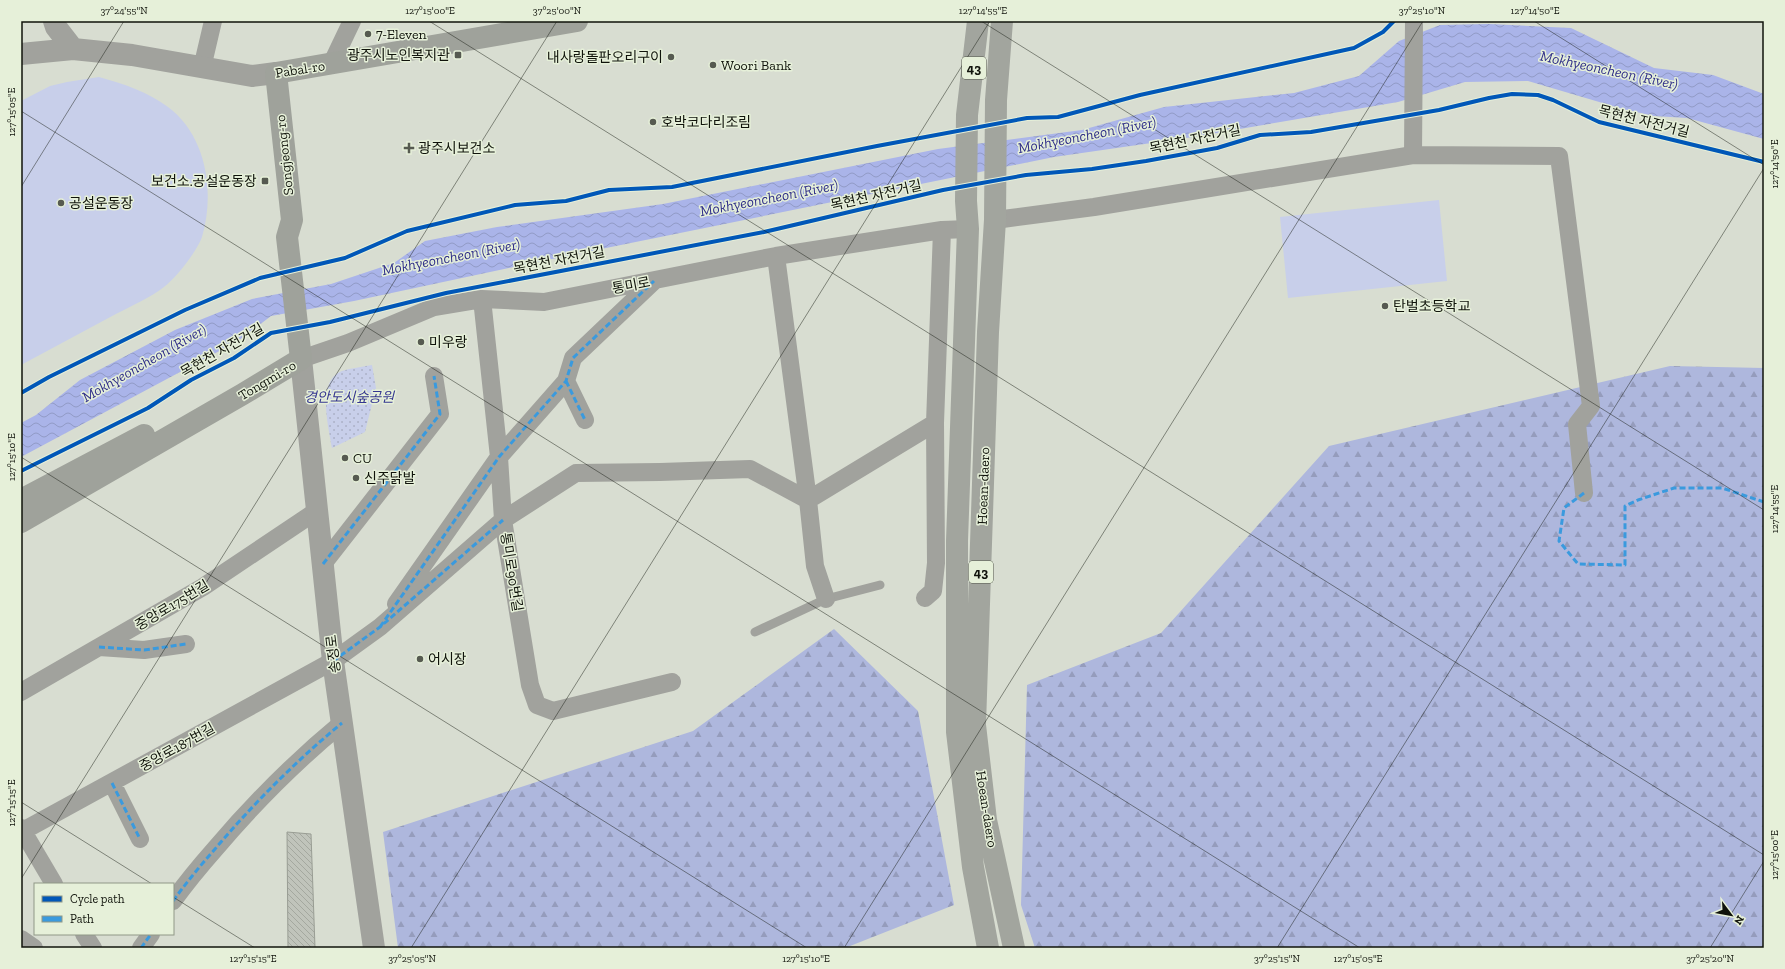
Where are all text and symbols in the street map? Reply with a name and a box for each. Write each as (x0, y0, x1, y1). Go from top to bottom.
text: 37°24'55"N (100, 5, 148, 17)
text: 127°15'00"E (405, 5, 455, 17)
text: 37°25'00"N (533, 5, 582, 17)
text: 127°14'55"E (959, 5, 1007, 17)
text: 37°25'10"N (1399, 5, 1446, 17)
text: 127°14'50"E (1510, 5, 1560, 17)
place label: 7-Eleven (376, 26, 427, 43)
marker: 7-Eleven (363, 29, 373, 39)
place label: 광주시노인복지관 (347, 47, 450, 64)
water label: Mokhyeoncheon (River) (1538, 47, 1680, 93)
place label: 내사랑돌판오리구이 (547, 49, 663, 66)
marker: 광주시노인복지관 (453, 50, 463, 60)
marker: 내사랑돌판오리구이 (666, 52, 676, 62)
street label: Pabal-ro (274, 57, 326, 82)
place label: Woori Bank (721, 57, 792, 74)
road number: 43 (962, 57, 986, 79)
marker: Woori Bank (708, 60, 718, 70)
text: 127°15'05"E (6, 87, 18, 137)
street label: 목현천 자전거길 (1597, 102, 1691, 141)
water label: Mokhyeoncheon (River) (1016, 113, 1158, 157)
street label: Songjeong-ro (272, 114, 297, 196)
place label: 호박코다리조림 (661, 114, 751, 131)
marker: 호박코다리조림 (648, 117, 658, 127)
street label: 목현천 자전거길 (1148, 121, 1243, 158)
text: 127°14'50"E (1769, 139, 1781, 189)
place label: 광주시보건소 (418, 140, 495, 157)
marker: 광주시보건소 (403, 142, 415, 154)
place label: 보건소.공설운동장 (151, 173, 257, 190)
marker: 보건소.공설운동장 (260, 176, 270, 186)
water label: Mokhyeoncheon (River) (698, 176, 840, 220)
street label: 목현천 자전거길 (829, 177, 924, 214)
place label: 공설운동장 (69, 195, 134, 212)
marker: 공설운동장 (56, 198, 66, 208)
water label: Mokhyeoncheon (River) (380, 235, 522, 279)
street label: 목현천 자전거길 (512, 243, 607, 278)
street label: 통미로 (611, 273, 652, 298)
place label: 탄벌초등학교 (1393, 298, 1470, 315)
marker: 탄벌초등학교 (1380, 301, 1390, 311)
water label: Mokhyeoncheon (River) (79, 320, 209, 406)
street label: 목현천 자전거길 (178, 320, 267, 381)
place label: 미우랑 (429, 334, 468, 351)
marker: 미우랑 (416, 337, 426, 347)
street label: Tongmi-ro (235, 357, 299, 404)
park label: 경안도시숲공원 (304, 389, 395, 406)
text: 127°15'10"E (6, 433, 18, 481)
street label: Hoean-daero (974, 447, 993, 525)
place label: CU (353, 450, 372, 467)
marker: CU (340, 453, 350, 463)
place label: 신주닭발 (364, 470, 416, 487)
marker: 신주닭발 (351, 473, 361, 483)
text: 127°14'55"E (1769, 485, 1781, 533)
street label: 통미로90번길 (497, 531, 526, 613)
road number: 43 (969, 561, 993, 583)
street label: 중앙로175번길 (132, 577, 212, 634)
street label: 송정로 (323, 634, 344, 674)
place label: 어시장 (428, 651, 467, 668)
marker: 어시장 (415, 654, 425, 664)
street label: 중앙로187번길 (136, 720, 218, 775)
street label: Hoean-daero (972, 769, 1001, 849)
text: 127°15'15"E (6, 779, 18, 827)
text: 127°15'00"E (1769, 830, 1781, 880)
legend (34, 883, 174, 935)
text: Cycle path (70, 892, 125, 906)
north arrow (1711, 895, 1751, 935)
text: Path (70, 912, 94, 926)
text: N (1731, 913, 1747, 928)
text: 127°15'15"E (229, 953, 277, 965)
text: 37°25'05"N (388, 953, 436, 965)
text: 127°15'10"E (782, 953, 830, 965)
text: 37°25'15"N (1254, 953, 1301, 965)
text: 127°15'05"E (1333, 953, 1383, 965)
text: 37°25'20"N (1686, 953, 1734, 965)

